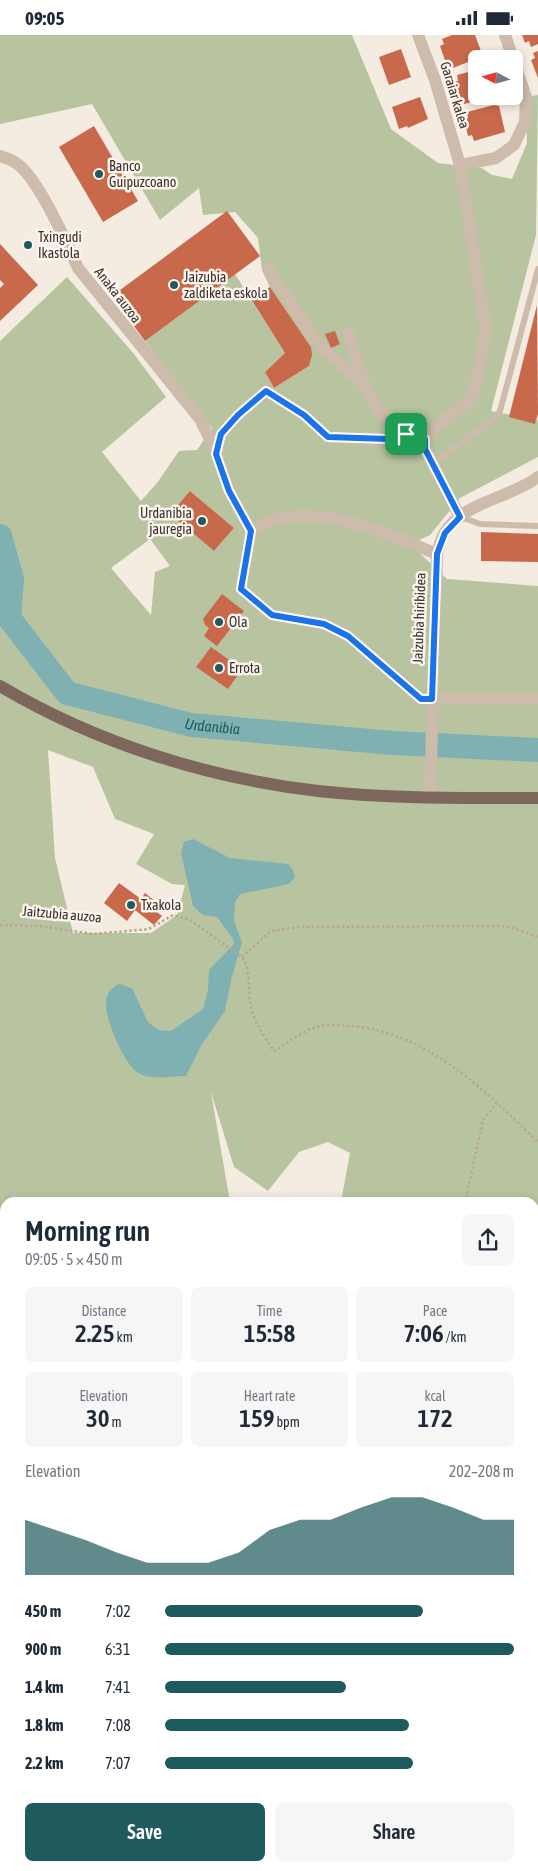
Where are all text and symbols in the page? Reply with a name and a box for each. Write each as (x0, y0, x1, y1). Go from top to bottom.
text: 09:05 (25, 7, 64, 29)
north arrow (468, 50, 522, 105)
map controls (468, 50, 523, 105)
street label: Garaiar kalea (437, 60, 473, 130)
place label: Banco Guipuzcoano (109, 158, 176, 190)
marker: Banco Guipuzcoano (93, 168, 105, 180)
place label: Txingudi Ikastola (38, 229, 82, 261)
marker: Txingudi Ikastola (22, 239, 34, 251)
street label: Anaka auzoa (91, 264, 145, 326)
place label: Jaizubia zaldiketa eskola (184, 269, 268, 301)
marker: Jaizubia zaldiketa eskola (168, 279, 180, 291)
pin (385, 413, 427, 455)
icon: arrive (392, 420, 420, 448)
place label: Urdanibia jauregia (140, 505, 192, 537)
marker: Urdanibia jauregia (196, 515, 208, 527)
street label: Jaizubia hiribidea (409, 572, 429, 664)
place label: Ola (229, 614, 247, 630)
marker: Ola (213, 616, 225, 628)
place label: Errota (229, 660, 260, 676)
marker: Errota (213, 662, 225, 674)
water label: Urdanibia (183, 715, 241, 737)
place label: Txakola (141, 897, 181, 913)
marker: Txakola (125, 899, 137, 911)
street label: Jaitzubia auzoa (22, 903, 102, 925)
button: share (462, 1214, 514, 1266)
text: Morning run (25, 1215, 150, 1247)
text: 09:05 · 5 × 450 m (25, 1250, 123, 1268)
text: Distance (81, 1303, 126, 1319)
text: Time (257, 1303, 282, 1319)
text: Pace (423, 1303, 447, 1319)
text: 2.25 (75, 1319, 115, 1347)
text: 15:58 (244, 1319, 295, 1347)
text: 7:06 (404, 1319, 444, 1347)
text: km (115, 1329, 133, 1345)
text: /km (444, 1329, 467, 1345)
text: Elevation (80, 1388, 128, 1404)
text: Heart rate (244, 1388, 295, 1404)
text: kcal (425, 1388, 446, 1404)
text: 30 (86, 1404, 110, 1432)
text: 159 (239, 1404, 274, 1432)
text: 172 (418, 1404, 453, 1432)
text: m (110, 1414, 122, 1430)
text: bpm (274, 1414, 300, 1430)
text: Elevation (25, 1462, 80, 1480)
text: 202–208 m (449, 1462, 514, 1480)
text: 450 m (25, 1602, 61, 1620)
text: 7:02 (105, 1602, 131, 1620)
text: 900 m (25, 1640, 61, 1658)
text: 6:31 (105, 1640, 130, 1658)
text: 1.4 km (25, 1678, 64, 1696)
text: 7:41 (105, 1678, 130, 1696)
text: 1.8 km (25, 1716, 64, 1734)
text: 7:08 (105, 1716, 131, 1734)
text: 2.2 km (25, 1754, 64, 1772)
text: 7:07 (105, 1754, 131, 1772)
button: Save (25, 1803, 265, 1861)
button: Share (275, 1803, 514, 1861)

